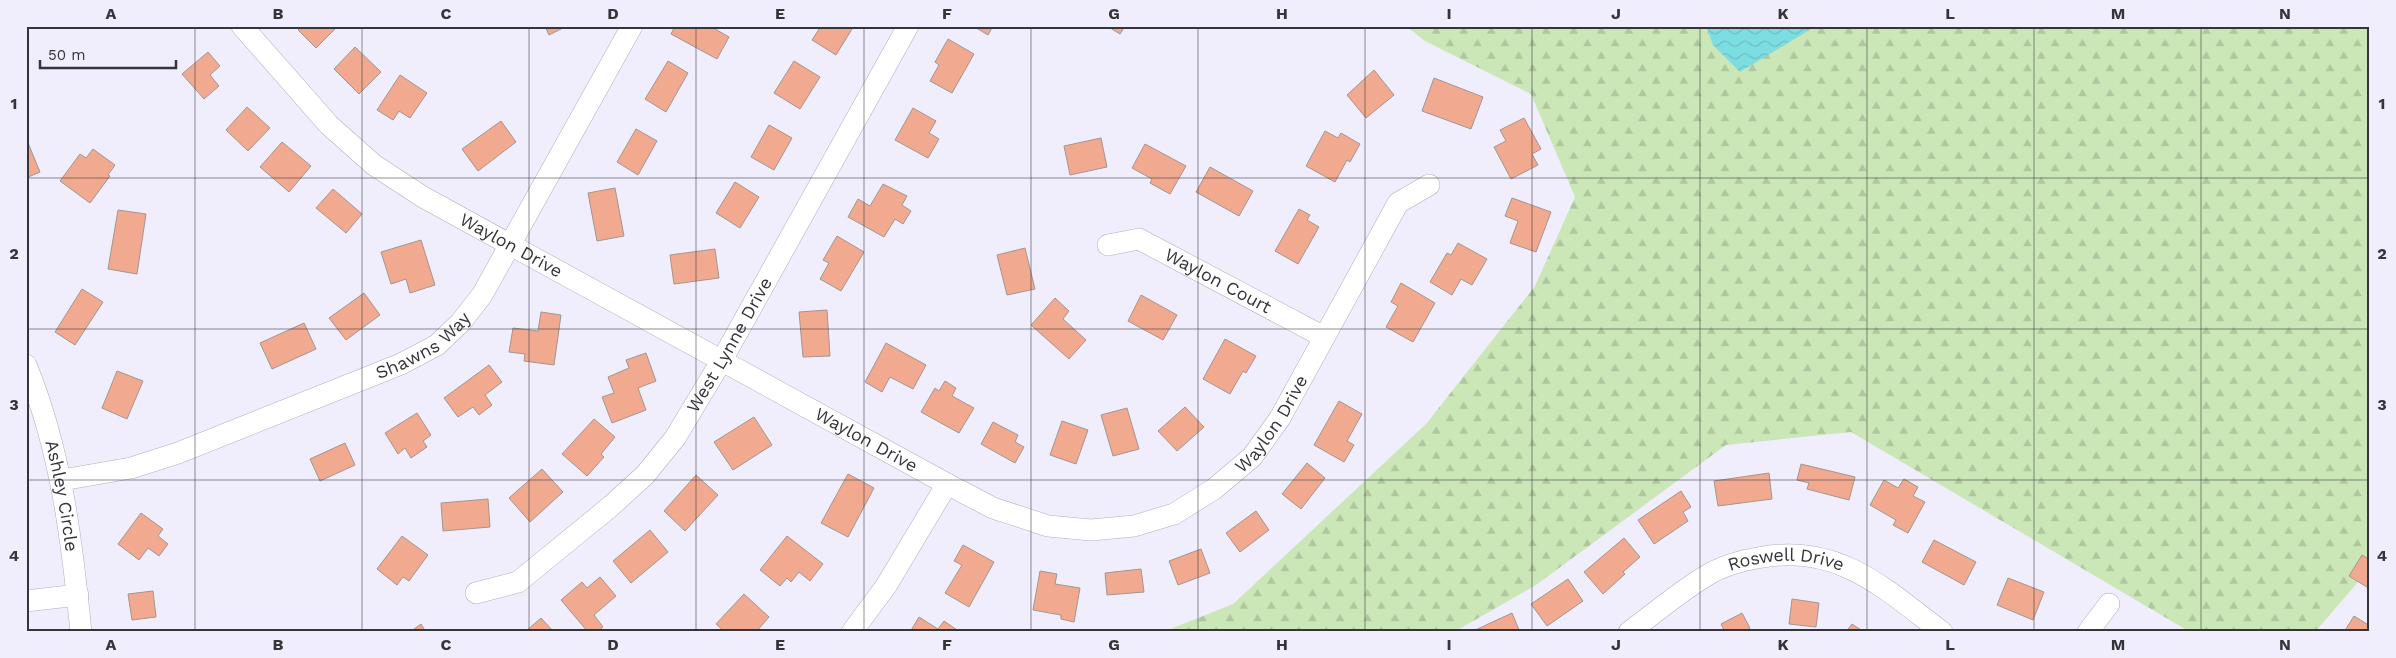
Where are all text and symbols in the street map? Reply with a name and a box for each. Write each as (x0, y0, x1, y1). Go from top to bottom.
text: A (106, 4, 117, 23)
text: B (273, 4, 284, 23)
text: C (441, 4, 452, 23)
text: D (607, 4, 619, 23)
text: E (775, 4, 785, 23)
text: F (942, 4, 952, 23)
text: G (1108, 4, 1120, 23)
text: H (1276, 4, 1288, 23)
text: I (1446, 4, 1452, 23)
text: J (1611, 4, 1621, 23)
text: K (1777, 4, 1789, 23)
text: L (1945, 4, 1955, 23)
text: M (2111, 4, 2125, 23)
text: N (2279, 4, 2291, 23)
scale bar (40, 38, 176, 70)
text: 50 m (48, 46, 85, 64)
text: 1 (11, 94, 17, 113)
text: 1 (2379, 94, 2385, 113)
street label: Waylon Drive (456, 208, 566, 281)
text: 2 (9, 244, 19, 263)
street label: Waylon Court (1161, 244, 1276, 317)
text: 2 (2377, 244, 2387, 263)
street label: West Lynne Drive (682, 273, 776, 416)
street label: Shawns Way (372, 307, 475, 383)
street label: Waylon Drive (1231, 371, 1312, 477)
text: 3 (9, 395, 19, 414)
text: 3 (2377, 395, 2387, 414)
street label: Waylon Drive (812, 403, 922, 476)
street label: Ashley Circle (41, 438, 83, 553)
street label: Roswell Drive (1725, 544, 1848, 575)
text: 4 (9, 546, 19, 565)
text: 4 (2377, 546, 2387, 565)
text: A (106, 635, 117, 654)
text: B (273, 635, 284, 654)
text: C (441, 635, 452, 654)
text: D (607, 635, 619, 654)
text: E (775, 635, 785, 654)
text: F (942, 635, 952, 654)
text: G (1108, 635, 1120, 654)
text: H (1276, 635, 1288, 654)
text: I (1446, 635, 1452, 654)
text: J (1611, 635, 1621, 654)
text: K (1777, 635, 1789, 654)
text: L (1945, 635, 1955, 654)
text: M (2111, 635, 2125, 654)
text: N (2279, 635, 2291, 654)

